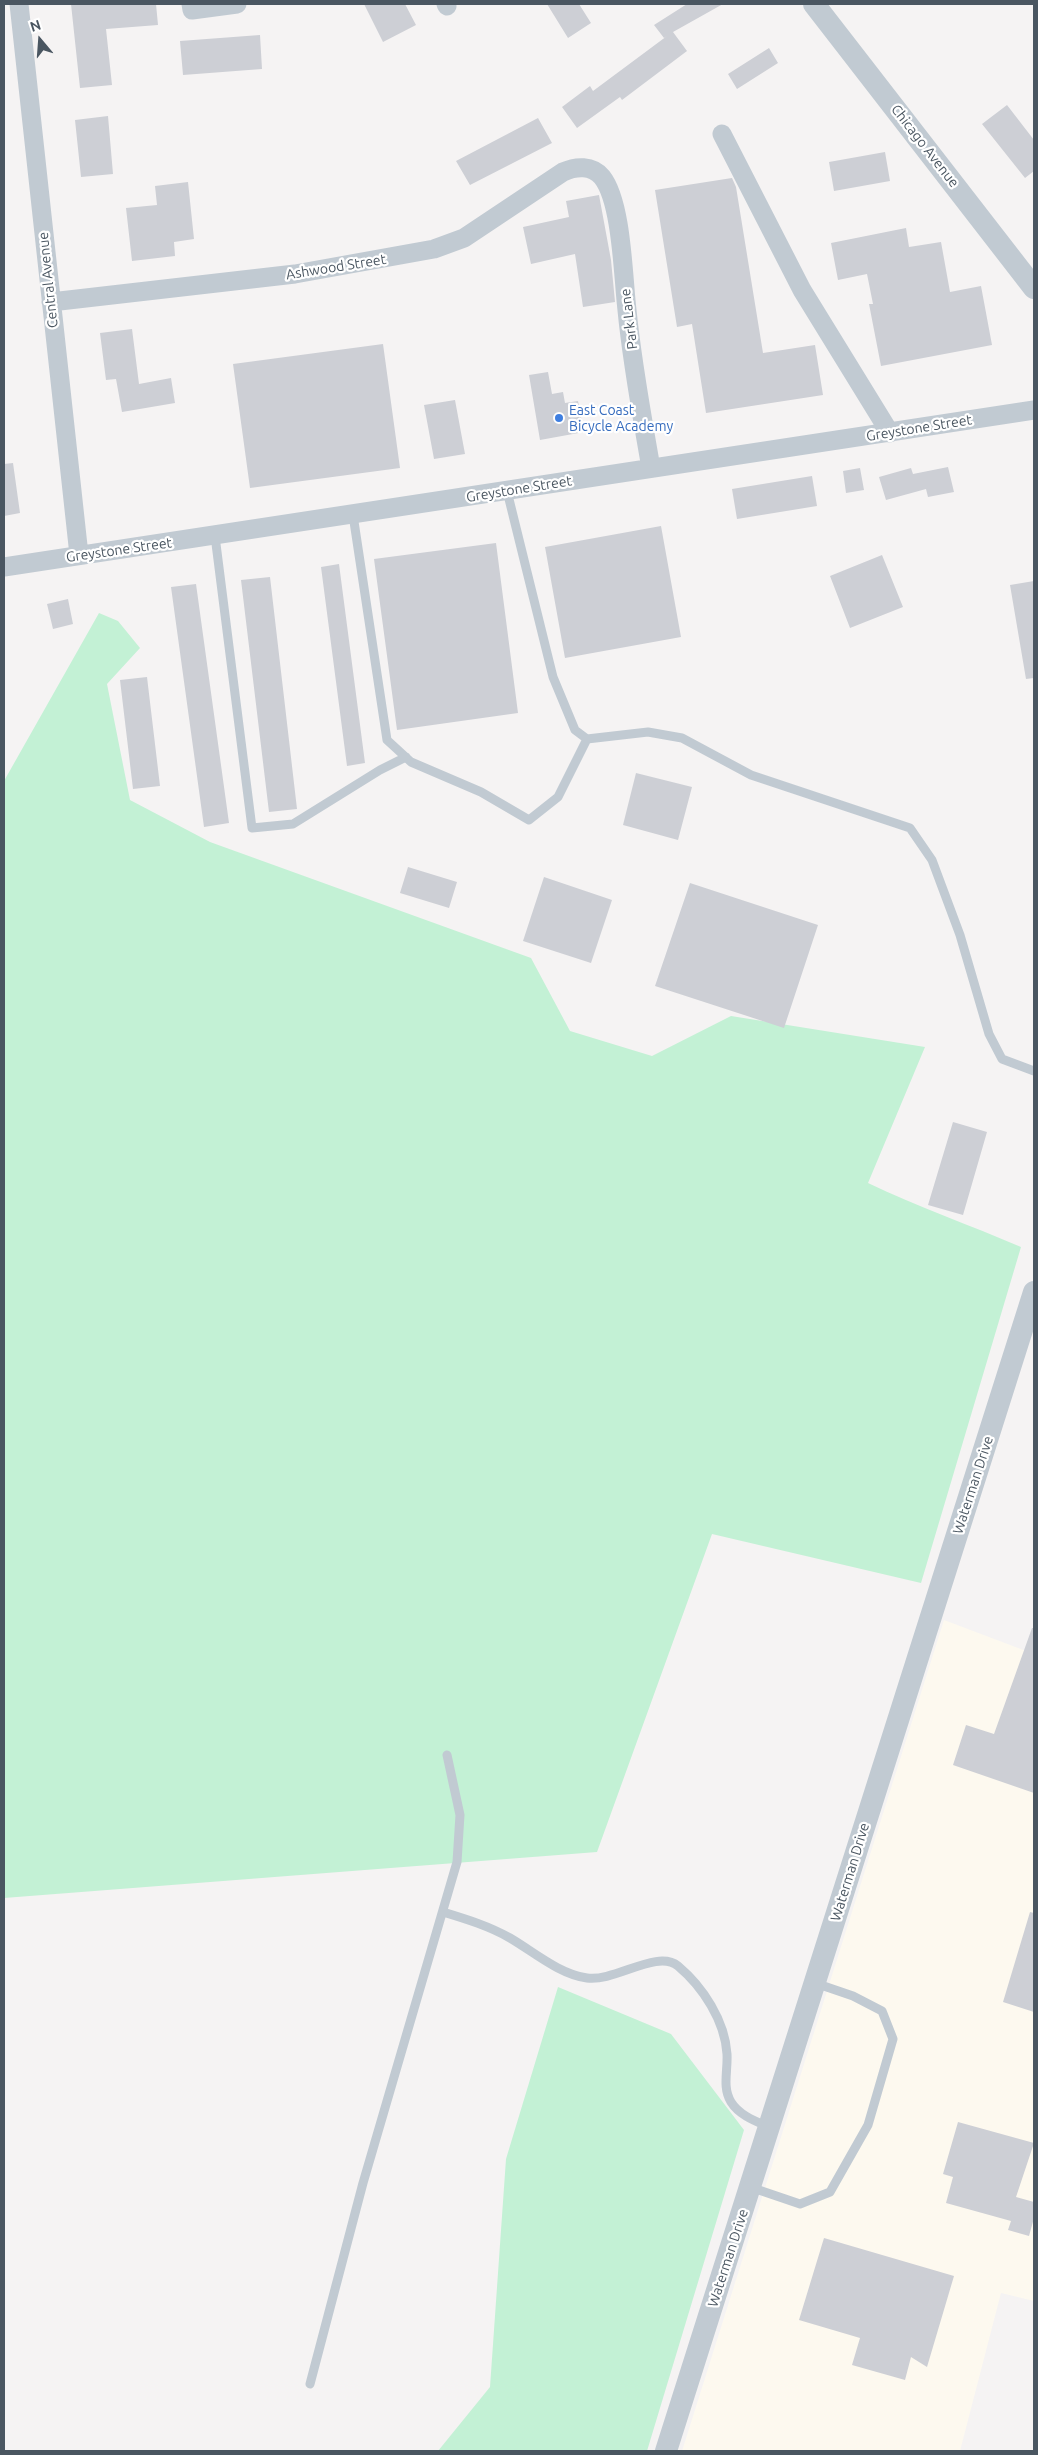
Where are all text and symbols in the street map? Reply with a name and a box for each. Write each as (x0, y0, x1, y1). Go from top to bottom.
north arrow (15, 15, 65, 65)
text: N (28, 17, 43, 35)
street label: Chicago Avenue (888, 101, 962, 191)
street label: Central Avenue (35, 231, 61, 329)
street label: Ashwood Street (285, 251, 387, 283)
street label: Park Lane (617, 288, 641, 350)
place label: East Coast Bicycle Academy (569, 402, 673, 434)
street label: Greystone Street (865, 411, 973, 445)
marker: East Coast Bicycle Academy (553, 412, 565, 424)
street label: Greystone Street (465, 472, 573, 506)
street label: Greystone Street (65, 534, 173, 566)
street label: Waterman Drive (949, 1434, 997, 1536)
street label: Waterman Drive (827, 1821, 873, 1923)
street label: Waterman Drive (704, 2207, 752, 2309)

